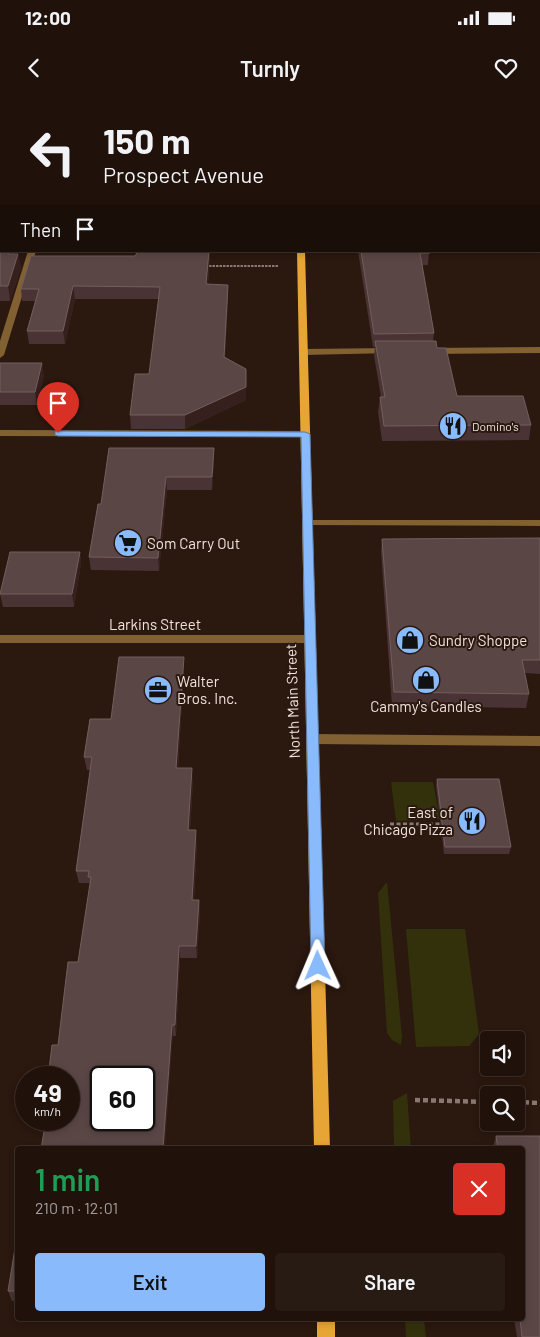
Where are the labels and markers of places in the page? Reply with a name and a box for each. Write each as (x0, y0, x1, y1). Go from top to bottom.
pin (37, 382, 79, 433)
restaurant icon: Domino's (438, 411, 468, 441)
place label: Domino's (472, 419, 519, 433)
supermarket icon: Som Carry Out (113, 528, 143, 558)
place label: Som Carry Out (147, 534, 240, 552)
shop icon: Sundry Shoppe (395, 625, 425, 655)
place label: Sundry Shoppe (429, 631, 527, 649)
shop icon: Cammy's Candles (411, 665, 441, 695)
place label: Walter Bros. Inc. (177, 672, 238, 707)
office icon: Walter Bros. Inc. (143, 675, 173, 705)
place label: Cammy's Candles (370, 697, 482, 715)
place label: East of Chicago Pizza (364, 803, 453, 838)
restaurant icon: East of Chicago Pizza (457, 806, 487, 836)

